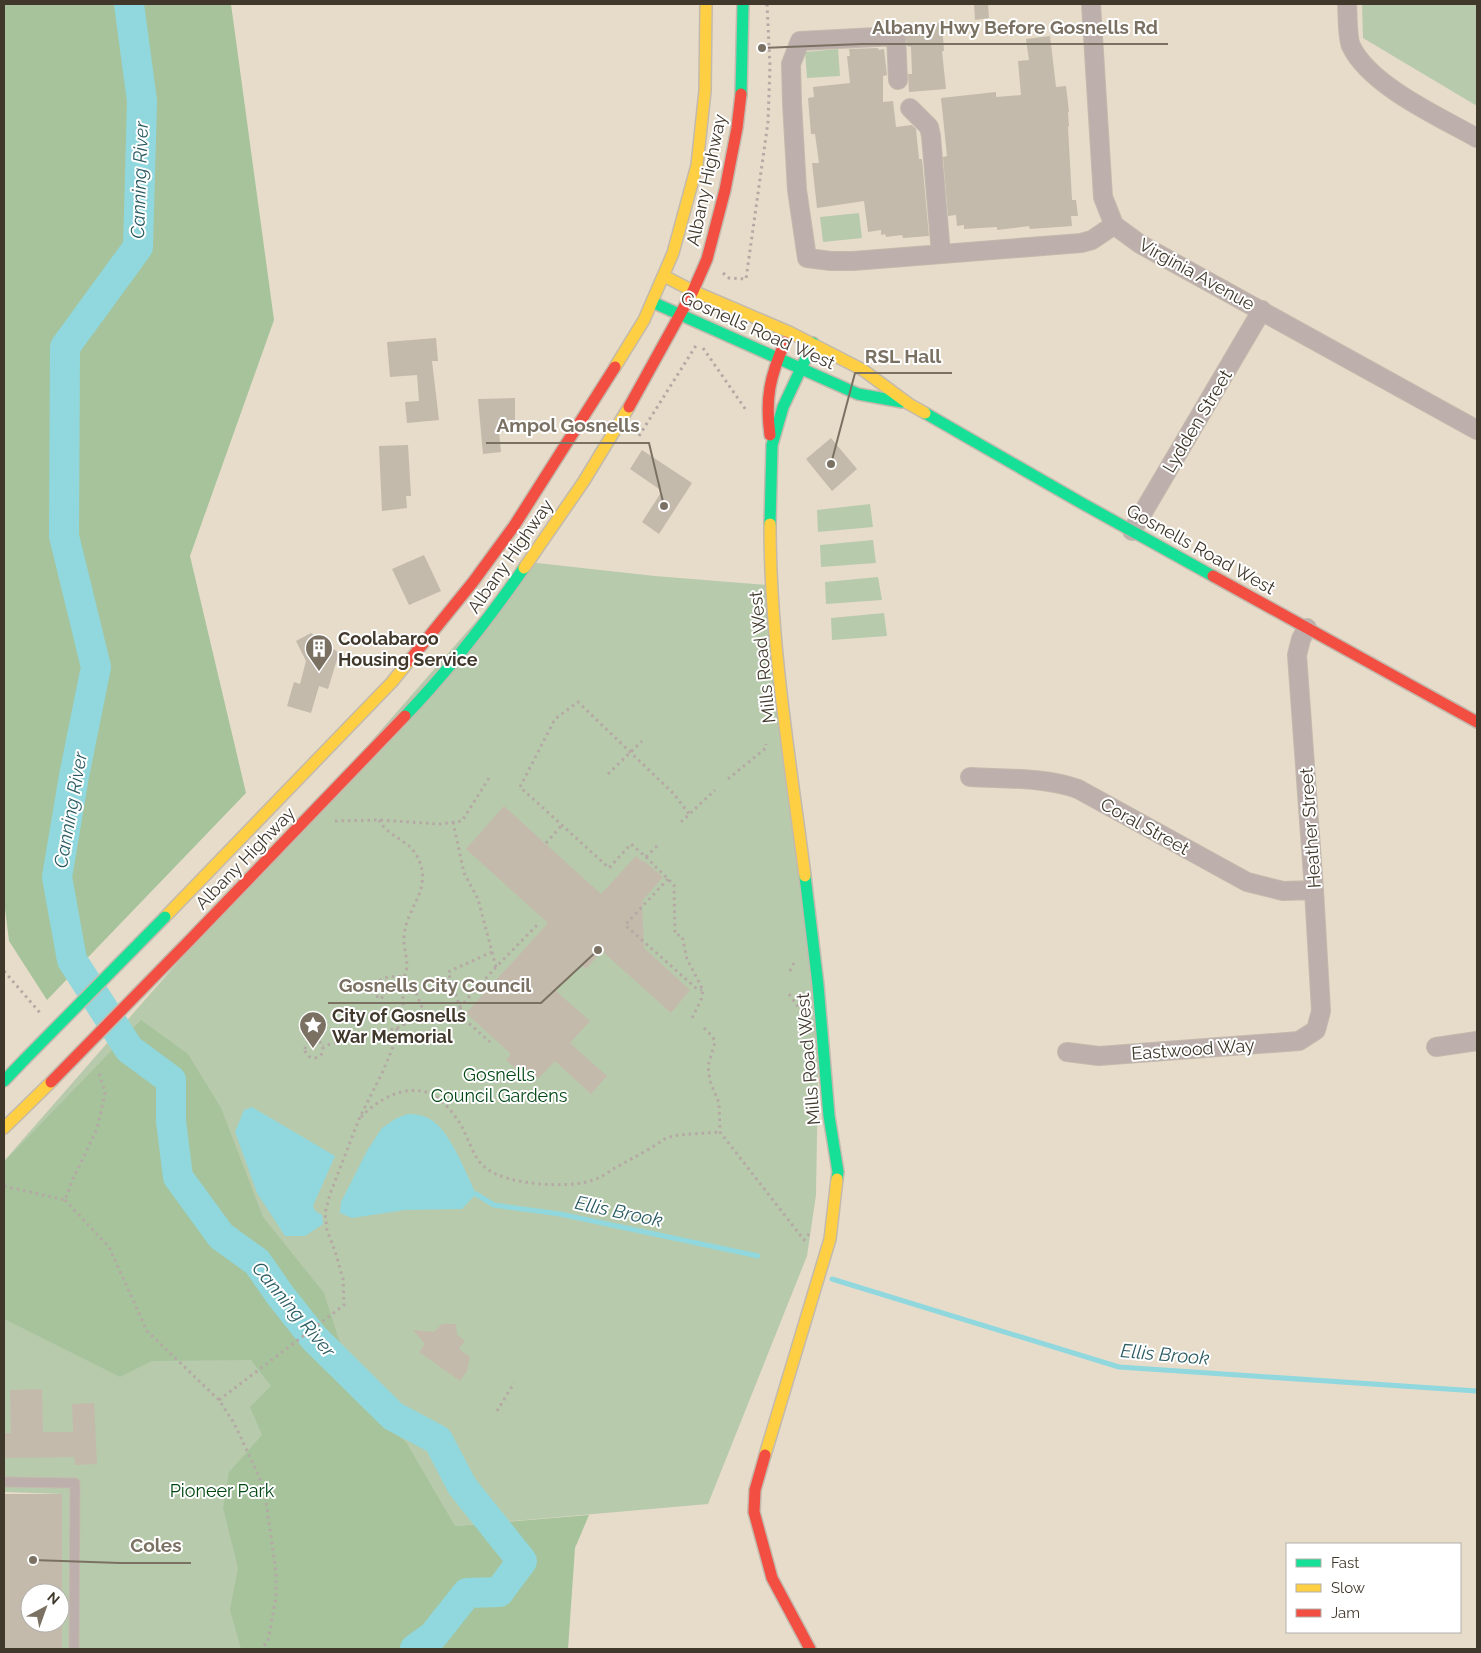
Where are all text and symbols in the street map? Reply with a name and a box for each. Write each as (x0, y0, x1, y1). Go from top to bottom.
callout: Albany Hwy Before Gosnells Rd (861, 10, 1168, 44)
text: Albany Hwy Before Gosnells Rd (872, 16, 1158, 38)
street label: Albany Highway (682, 112, 730, 248)
water label: Canning River (126, 119, 152, 239)
street label: Virginia Avenue (1136, 234, 1259, 315)
street label: Gosnells Road West (678, 287, 838, 373)
callout: RSL Hall (855, 339, 952, 373)
text: RSL Hall (865, 345, 942, 367)
street label: Lydden Street (1158, 366, 1236, 476)
callout: Ampol Gosnells (486, 409, 649, 443)
text: Ampol Gosnells (496, 414, 640, 436)
street label: Albany Highway (463, 495, 557, 617)
street label: Gosnells Road West (1123, 499, 1279, 599)
street label: Mills Road West (745, 590, 779, 724)
place label: Coolabaroo Housing Service (338, 628, 478, 670)
building icon: Coolabaroo Housing Service (304, 633, 334, 672)
water label: Canning River (49, 749, 91, 870)
street label: Heather Street (1295, 767, 1325, 889)
street label: Coral Street (1097, 793, 1193, 859)
street label: Albany Highway (191, 802, 299, 914)
callout: Gosnells City Council (328, 969, 541, 1003)
text: Gosnells City Council (339, 974, 532, 996)
street label: Mills Road West (792, 992, 824, 1126)
place label: City of Gosnells War Memorial (332, 1005, 466, 1047)
place icon: City of Gosnells War Memorial (298, 1010, 328, 1049)
street label: Eastwood Way (1131, 1034, 1256, 1064)
park label: Gosnells Council Gardens (431, 1064, 568, 1106)
water label: Ellis Brook (573, 1191, 665, 1231)
water label: Canning River (248, 1257, 341, 1362)
water label: Ellis Brook (1120, 1339, 1210, 1369)
park label: Pioneer Park (170, 1480, 275, 1501)
callout: Coles (120, 1529, 191, 1563)
text: Coles (130, 1534, 182, 1556)
legend (1286, 1543, 1461, 1633)
text: Fast (1331, 1554, 1359, 1572)
text: Slow (1331, 1579, 1365, 1597)
north arrow (20, 1583, 70, 1633)
text: N (44, 1589, 63, 1608)
text: Jam (1331, 1604, 1360, 1622)

